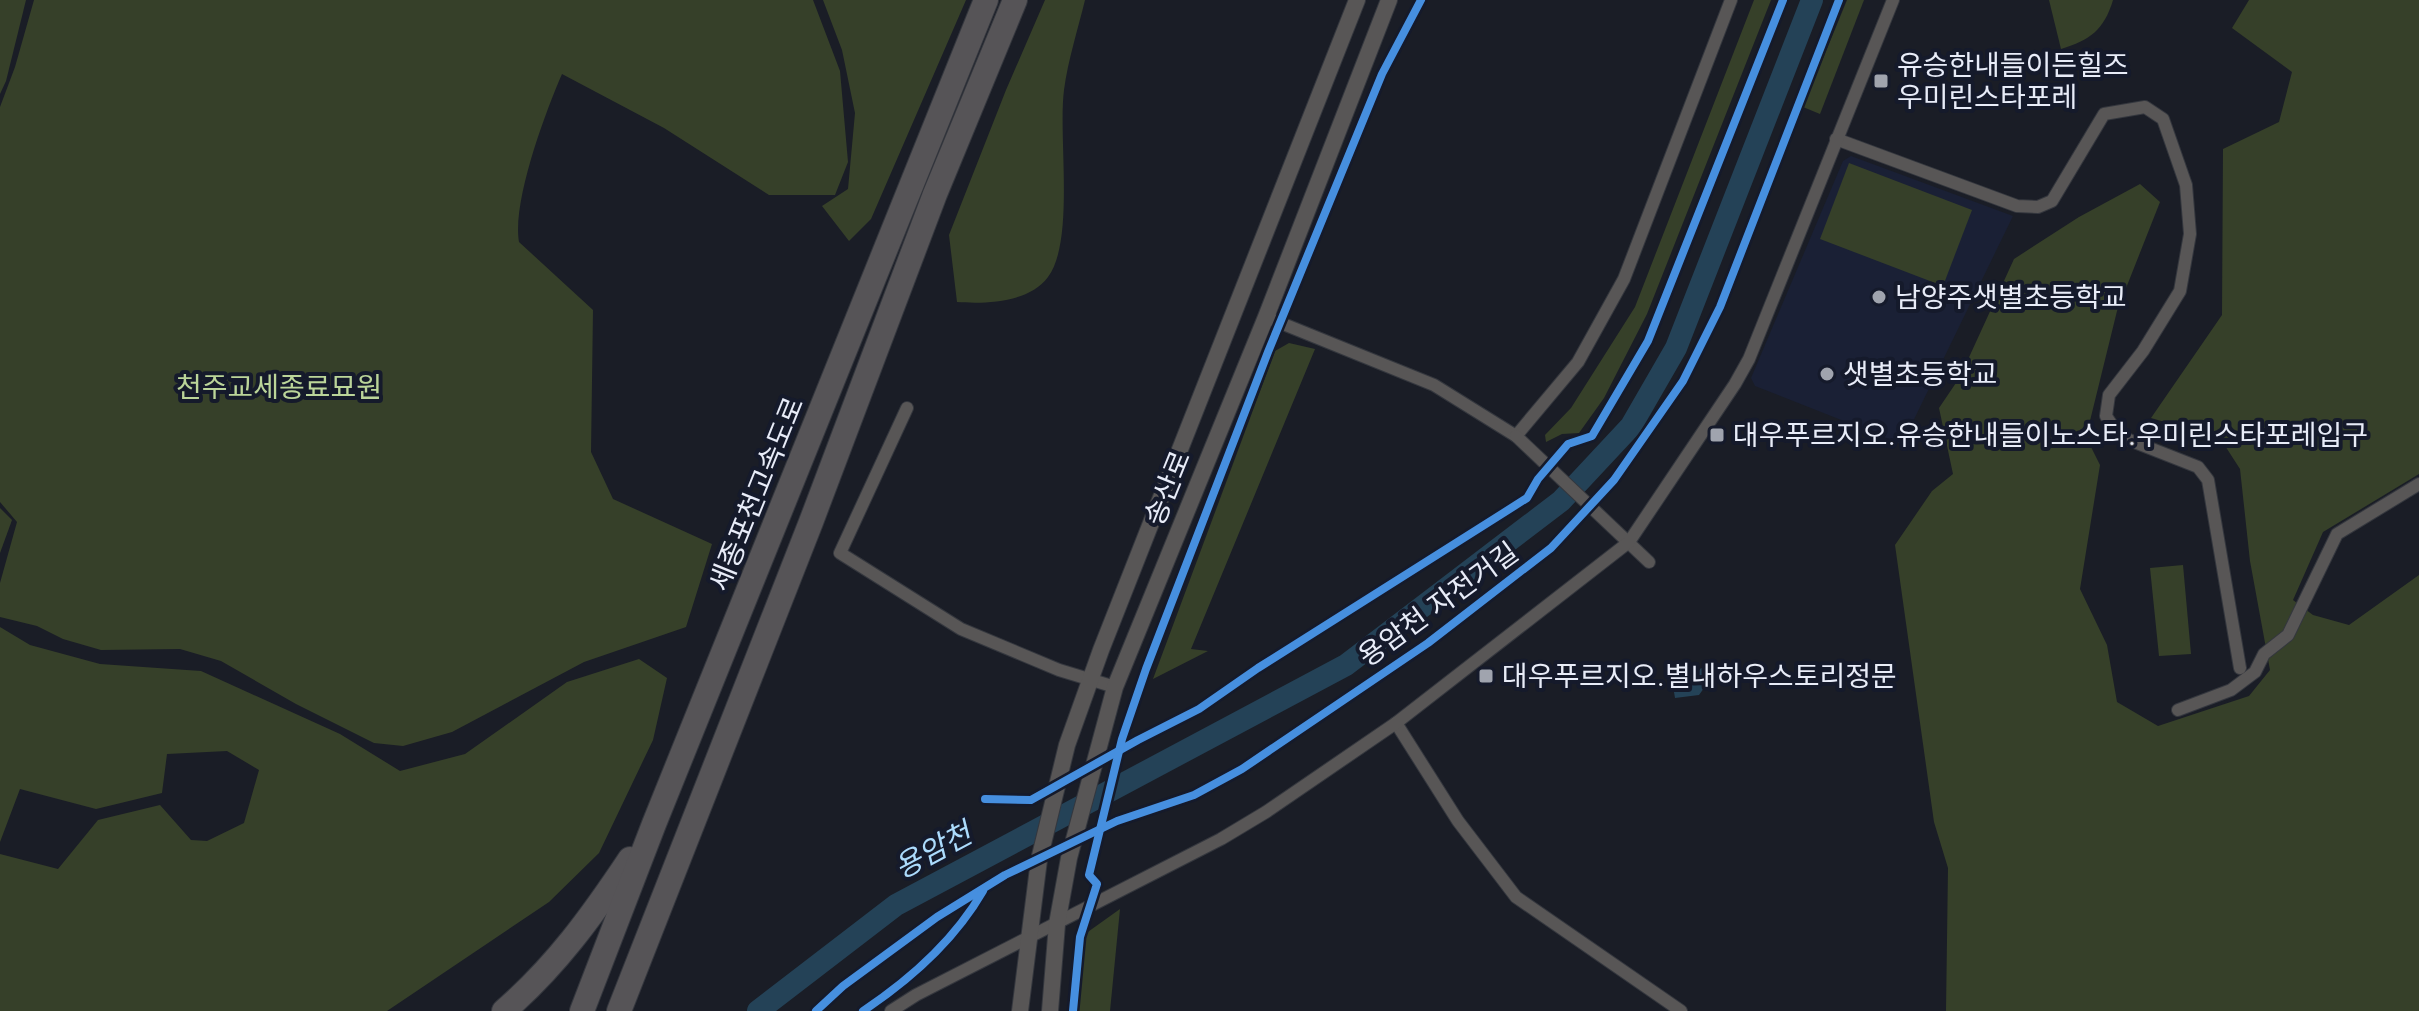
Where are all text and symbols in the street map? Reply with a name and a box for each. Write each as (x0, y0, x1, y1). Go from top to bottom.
place label: 유승한내들이든힐즈 우미린스타포레 (1897, 45, 2129, 118)
marker: 유승한내들이든힐즈 우미린스타포레 (1872, 72, 1890, 90)
place label: 남양주샛별초등학교 (1895, 277, 2127, 318)
marker: 남양주샛별초등학교 (1870, 288, 1888, 306)
place label: 샛별초등학교 (1843, 354, 1998, 395)
marker: 샛별초등학교 (1818, 365, 1836, 383)
park label: 천주교세종료묘원 (176, 367, 382, 408)
street label: 세종포천고속도로 (699, 391, 814, 597)
place label: 대우푸르지오.유승한내들이노스타.우미린스타포레입구 (1733, 415, 2368, 456)
marker: 대우푸르지오.유승한내들이노스타.우미린스타포레입구 (1708, 426, 1726, 444)
street label: 송산로 (1134, 445, 1201, 532)
street label: 용암천 자전거길 (1350, 532, 1527, 676)
place label: 대우푸르지오.별내하우스토리정문 (1502, 656, 1897, 697)
marker: 대우푸르지오.별내하우스토리정문 (1477, 667, 1495, 685)
water label: 용암천 (886, 811, 982, 889)

